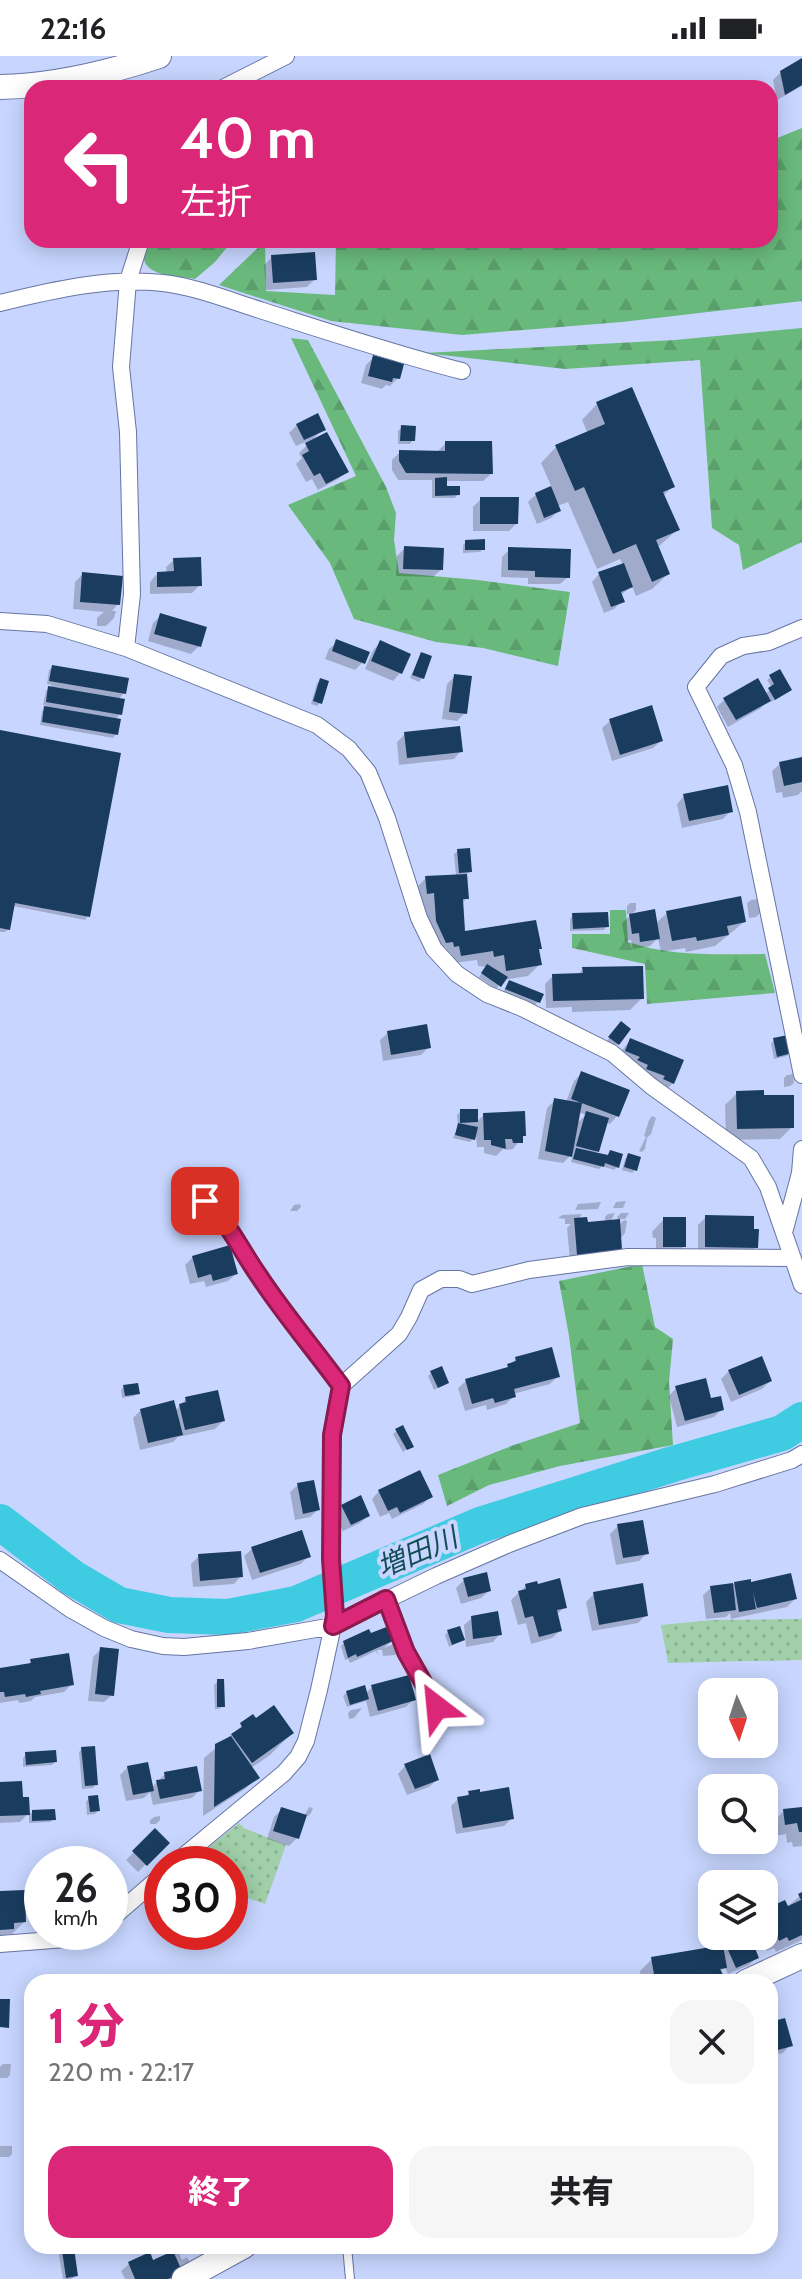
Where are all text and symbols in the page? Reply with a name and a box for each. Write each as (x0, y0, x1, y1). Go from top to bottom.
text: 22:16 (40, 10, 106, 47)
text: 40 m (180, 104, 316, 172)
icon: left (48, 112, 152, 216)
text: 左折 (180, 179, 252, 223)
pin (171, 1167, 239, 1235)
icon: arrive (183, 1179, 227, 1223)
water label: 増田川 (372, 1519, 465, 1584)
position arrow (395, 1665, 479, 1749)
north arrow (698, 1678, 778, 1758)
map controls (698, 1678, 778, 1950)
button: search (698, 1774, 778, 1854)
speed limit sign: 30 (144, 1846, 248, 1950)
text: 26 (54, 1863, 98, 1912)
button: layers (698, 1870, 778, 1950)
text: km/h (54, 1906, 98, 1930)
text: 1 分 (48, 1997, 125, 2055)
button: close (670, 2000, 754, 2084)
text: 220 m · 22:17 (48, 2056, 194, 2088)
button: 終了 (48, 2146, 393, 2238)
button: 共有 (409, 2146, 754, 2238)

